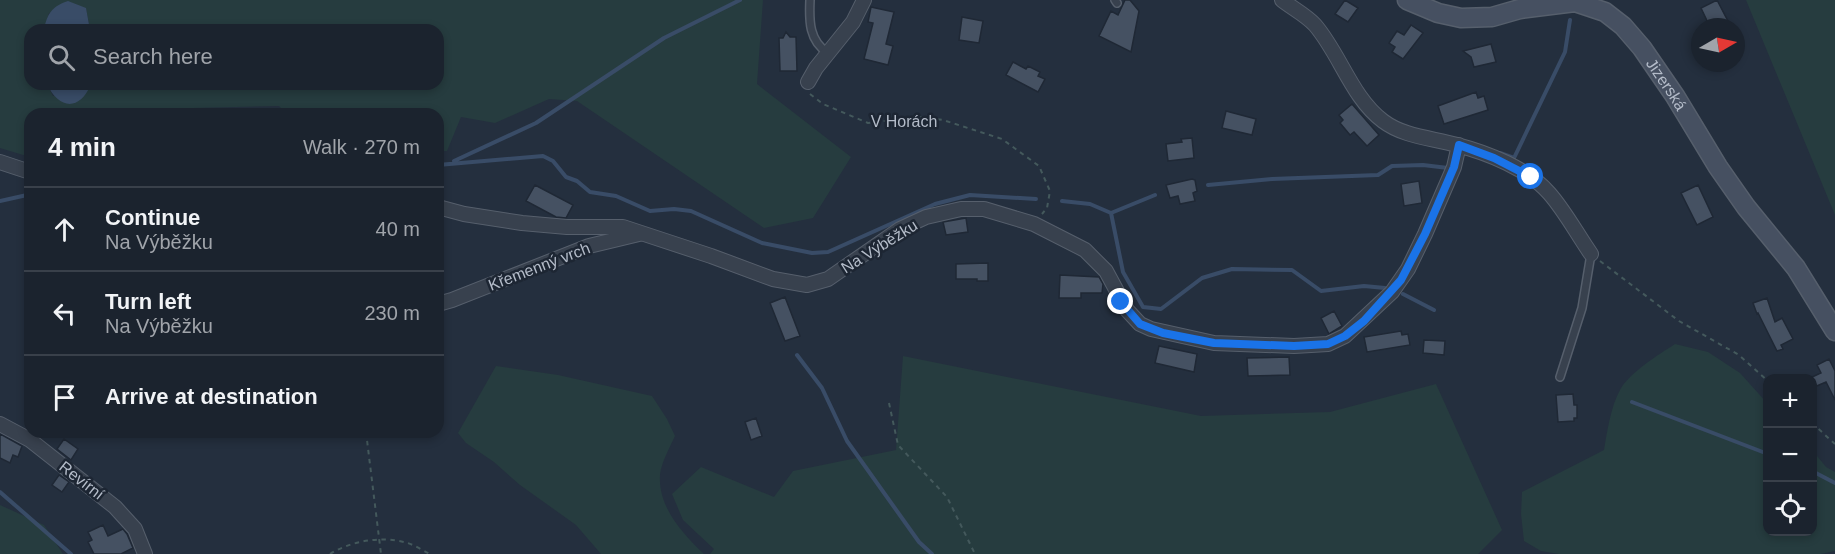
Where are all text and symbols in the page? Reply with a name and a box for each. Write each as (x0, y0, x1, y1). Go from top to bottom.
north arrow (1691, 18, 1745, 72)
search box (24, 24, 444, 90)
icon: search (45, 41, 78, 74)
text: Search here (93, 44, 213, 69)
street label: Jizerská (1643, 55, 1690, 113)
street label: V Horách (871, 113, 937, 130)
text: 4 min (48, 132, 116, 162)
text: Walk · 270 m (303, 136, 420, 158)
route start (1517, 163, 1543, 189)
text: Continue (105, 205, 200, 230)
icon: ahead (48, 213, 81, 246)
street label: Na Výběžku (838, 216, 920, 276)
text: 40 m (376, 218, 420, 240)
text: Na Výběžku (105, 231, 213, 253)
street label: Křemenný vrch (486, 239, 592, 294)
route end (1107, 288, 1133, 314)
text: Turn left (105, 289, 191, 314)
icon: left (48, 297, 81, 330)
text: 230 m (364, 302, 420, 324)
text: Na Výběžku (105, 315, 213, 337)
map controls (1763, 374, 1817, 536)
button: + (1763, 374, 1817, 428)
icon: arrive (48, 381, 81, 414)
text: Arrive at destination (105, 384, 318, 409)
button: − (1763, 428, 1817, 482)
street label: Revírní (56, 458, 108, 503)
button: locate (1763, 482, 1817, 536)

